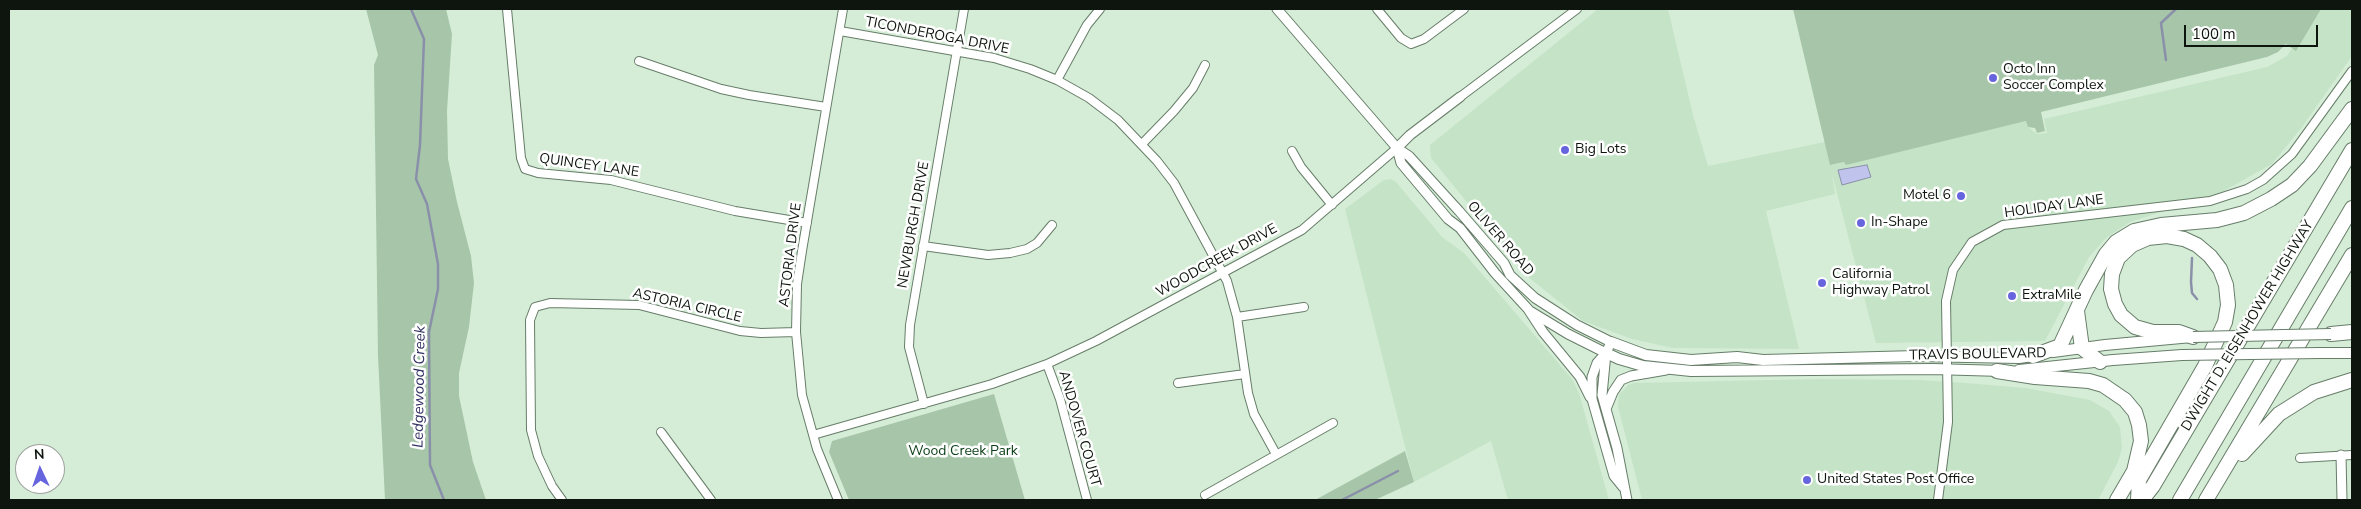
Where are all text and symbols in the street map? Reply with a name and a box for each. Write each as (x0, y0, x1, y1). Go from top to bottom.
street label: TICONDEROGA DRIVE (864, 14, 1010, 58)
scale bar (2186, 15, 2320, 47)
text: 100 m (2192, 24, 2236, 44)
place label: Octo Inn Soccer Complex (2003, 62, 2104, 94)
marker: Octo Inn Soccer Complex (1987, 72, 1999, 84)
place label: Big Lots (1575, 142, 1626, 158)
marker: Big Lots (1559, 144, 1571, 156)
street label: QUINCEY LANE (538, 151, 640, 181)
street label: NEWBURGH DRIVE (895, 160, 933, 290)
place label: Motel 6 (1903, 188, 1951, 204)
marker: Motel 6 (1955, 190, 1967, 202)
street label: HOLIDAY LANE (2003, 192, 2105, 222)
street label: OLIVER ROAD (1463, 198, 1537, 280)
street label: ASTORIA DRIVE (776, 202, 806, 308)
place label: In-Shape (1871, 215, 1928, 231)
marker: In-Shape (1855, 217, 1867, 229)
street label: DWIGHT D. EISENHOWER HIGHWAY (2178, 218, 2318, 434)
street label: WOODCREEK DRIVE (1154, 221, 1280, 301)
place label: California Highway Patrol (1832, 267, 1929, 300)
marker: California Highway Patrol (1816, 277, 1828, 289)
street label: ASTORIA CIRCLE (631, 285, 743, 327)
place label: ExtraMile (2022, 288, 2082, 304)
marker: ExtraMile (2006, 290, 2018, 302)
water label: Ledgewood Creek (410, 326, 430, 448)
street label: TRAVIS BOULEVARD (1909, 345, 2047, 365)
street label: ANDOVER COURT (1054, 369, 1104, 489)
north arrow (15, 444, 65, 494)
park label: Wood Creek Park (908, 444, 1018, 460)
text: N (34, 445, 45, 464)
place label: United States Post Office (1817, 472, 1974, 488)
marker: United States Post Office (1801, 474, 1813, 486)

